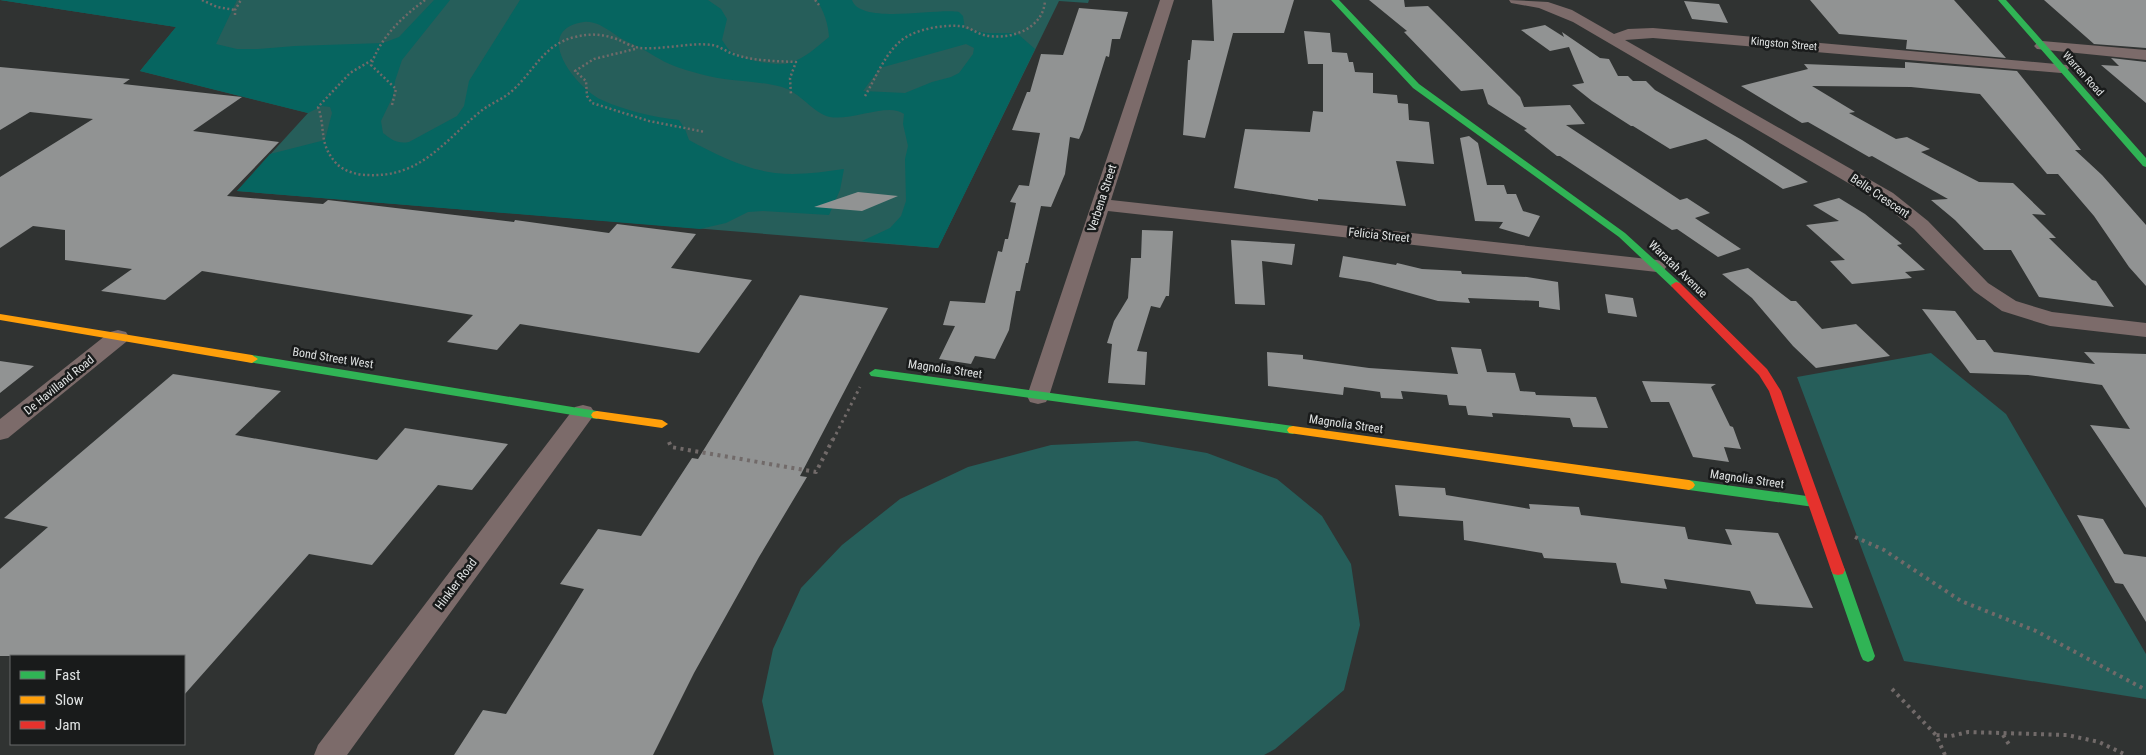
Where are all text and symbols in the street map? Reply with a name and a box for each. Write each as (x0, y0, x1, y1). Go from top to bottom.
street label: Kingston Street (1750, 35, 1818, 53)
street label: Warren Road (2060, 49, 2106, 99)
street label: Verbena Street (1085, 162, 1120, 233)
street label: Belle Crescent (1848, 171, 1912, 221)
street label: Felicia Street (1348, 225, 1411, 245)
street label: Waratah Avenue (1646, 237, 1711, 301)
street label: Bond Street West (292, 345, 375, 371)
street label: De Havilland Road (21, 352, 97, 418)
street label: Magnolia Street (907, 357, 983, 381)
street label: Magnolia Street (1308, 412, 1384, 436)
street label: Magnolia Street (1709, 467, 1785, 491)
street label: Hinkler Road (432, 556, 480, 612)
legend (10, 655, 185, 745)
text: Fast (55, 666, 80, 684)
text: Slow (55, 691, 84, 709)
text: Jam (55, 716, 81, 734)

